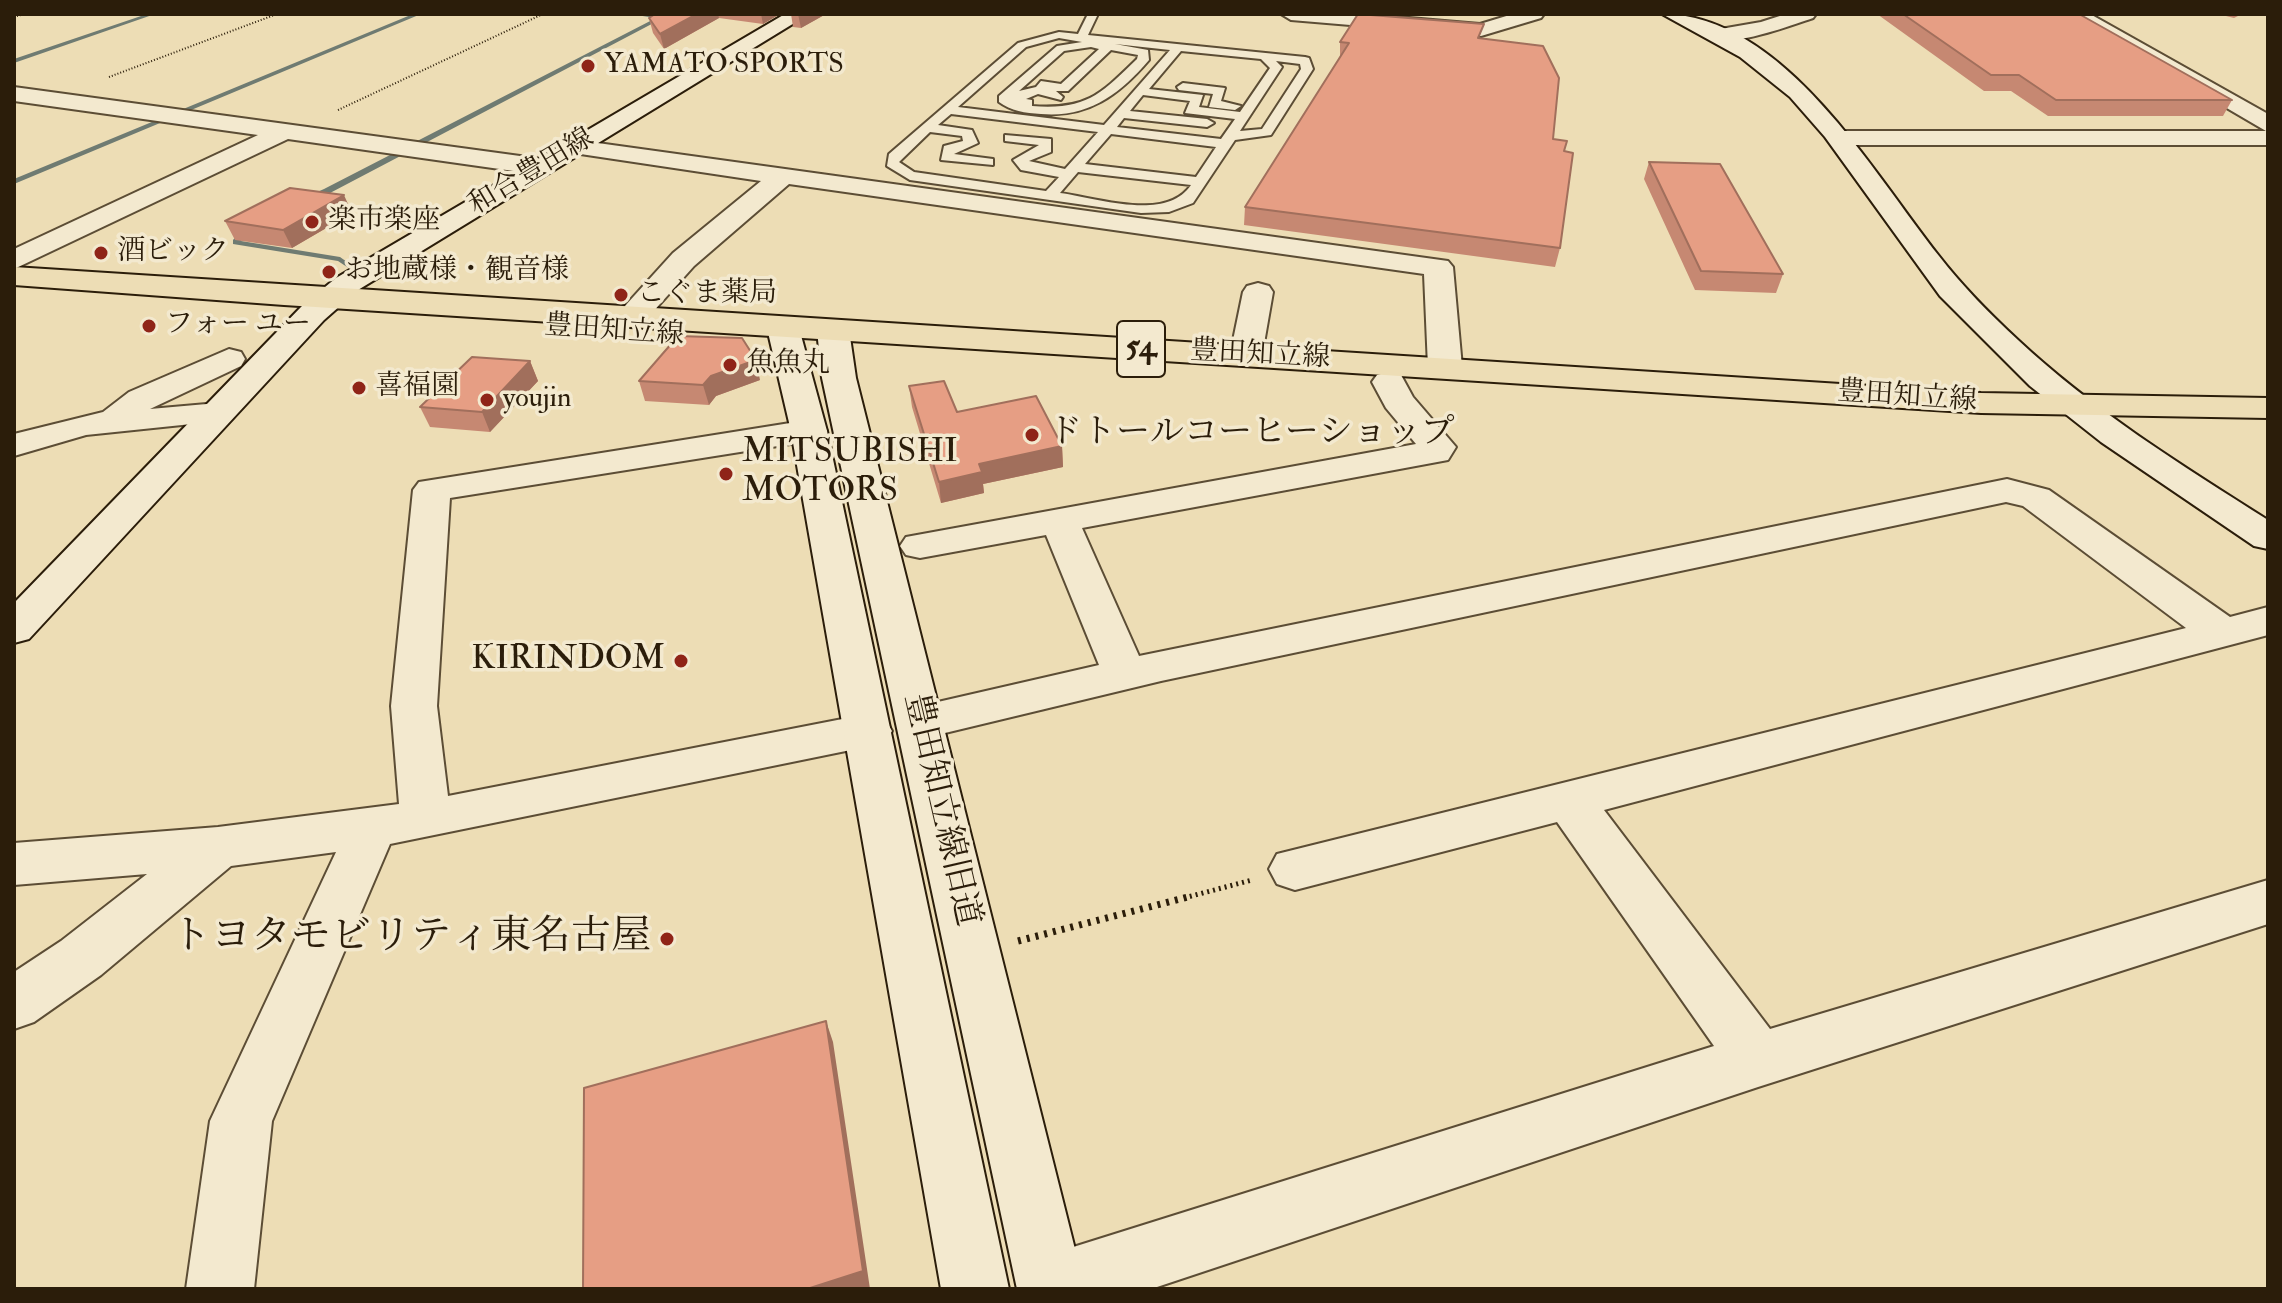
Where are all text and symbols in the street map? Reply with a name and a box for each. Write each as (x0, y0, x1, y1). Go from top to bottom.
place label: YAMATO SPORTS (604, 49, 844, 83)
marker: YAMATO SPORTS (579, 57, 597, 75)
street label: 和合豊田線 (463, 123, 601, 223)
place label: 楽市楽座 (328, 205, 440, 239)
marker: 楽市楽座 (303, 213, 321, 231)
place label: 酒ビック (117, 236, 229, 270)
marker: 酒ビック (92, 244, 110, 262)
place label: お地蔵様・観音様 (345, 255, 569, 289)
marker: お地蔵様・観音様 (320, 263, 338, 281)
place label: こぐま薬局 (637, 278, 777, 312)
marker: こぐま薬局 (612, 286, 630, 304)
place label: フォー ユー (165, 309, 311, 343)
street label: 豊田知立線 (543, 310, 685, 354)
marker: フォー ユー (140, 317, 158, 335)
road number: 54 (1117, 321, 1165, 377)
street label: 豊田知立線 (1189, 336, 1331, 376)
place label: 魚魚丸 (746, 348, 830, 382)
marker: 魚魚丸 (721, 356, 739, 374)
place label: 喜福園 (375, 371, 459, 405)
street label: 豊田知立線 (1836, 376, 1978, 420)
marker: 喜福園 (350, 379, 368, 397)
place label: youjin (503, 383, 571, 417)
marker: youjin (478, 391, 496, 409)
place label: ドトールコーヒーショップ (1048, 415, 1455, 455)
marker: ドトールコーヒーショップ (1023, 426, 1041, 444)
place label: MITSUBISHI MOTORS (742, 434, 958, 514)
marker: MITSUBISHI MOTORS (717, 465, 735, 483)
place label: KIRINDOM (471, 641, 665, 681)
marker: KIRINDOM (672, 652, 690, 670)
street label: 豊田知立線旧道 (893, 689, 987, 931)
place label: トヨタモビリティ東名古屋 (171, 915, 651, 963)
marker: トヨタモビリティ東名古屋 (658, 930, 676, 948)

